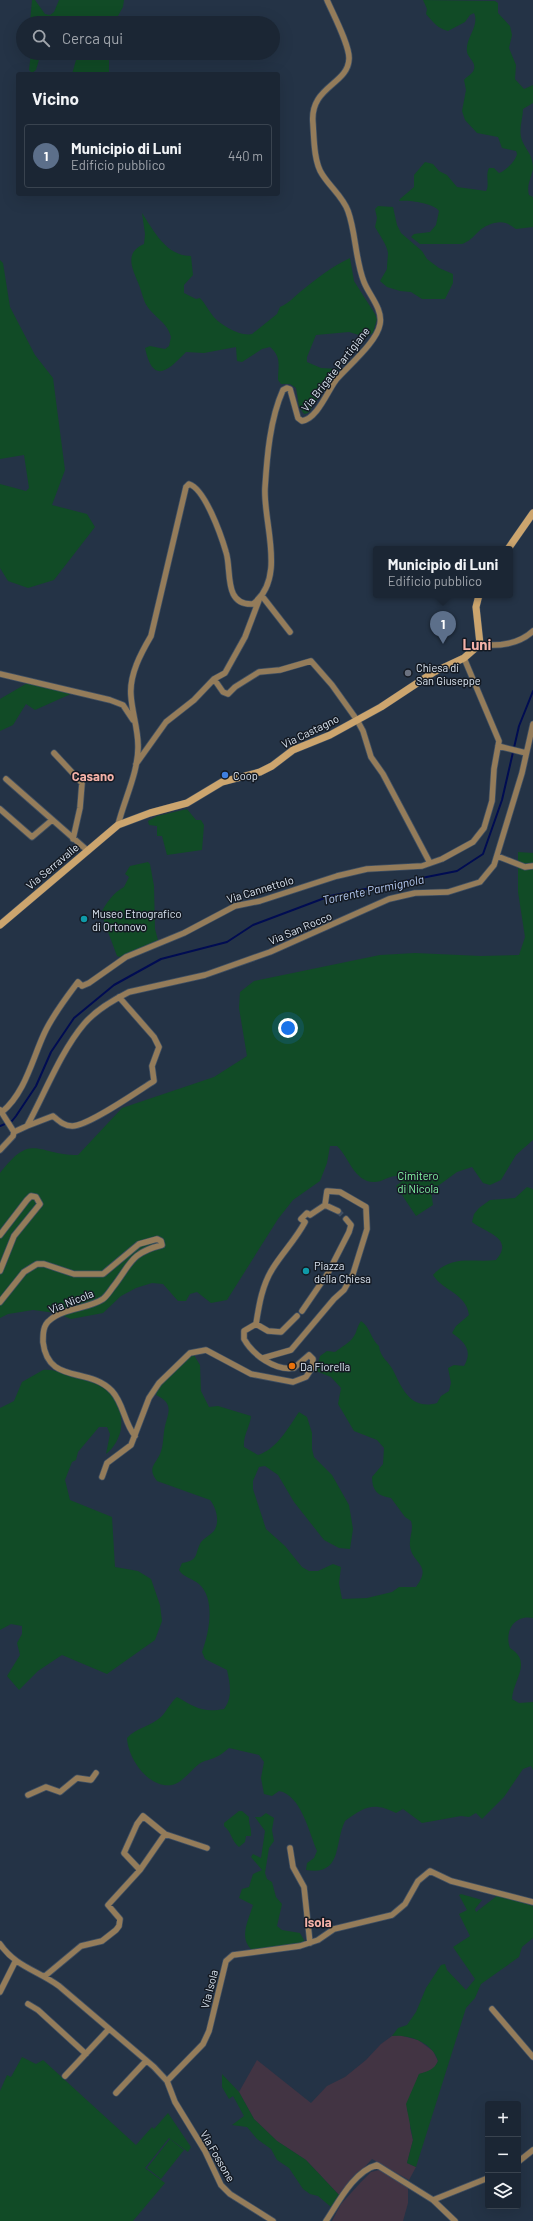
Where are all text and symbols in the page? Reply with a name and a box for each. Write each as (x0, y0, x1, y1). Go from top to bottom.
search box (16, 16, 280, 60)
icon: search (30, 27, 52, 49)
text: Cerca qui (62, 29, 123, 47)
text: Vicino (32, 88, 79, 108)
text: Municipio di Luni (71, 139, 182, 157)
text: 1 (44, 148, 48, 164)
text: 440 m (228, 148, 263, 164)
text: Edificio pubblico (71, 157, 165, 173)
street label: Via Brigate Partigiane (298, 324, 372, 414)
popup (373, 546, 513, 598)
text: Municipio di Luni (388, 555, 498, 573)
text: Edificio pubblico (388, 573, 482, 589)
pin: 1 (430, 611, 456, 644)
district label: Luni (463, 635, 492, 653)
place label: Chiesa di San Giuseppe (416, 661, 481, 687)
marker: Chiesa di San Giuseppe (403, 668, 413, 678)
street label: Via Castagno (279, 712, 341, 750)
district label: Casano (72, 768, 114, 784)
place label: Coop (233, 769, 258, 782)
marker: Coop (220, 770, 230, 780)
street label: Via Serravalle (23, 840, 81, 892)
water label: Torrente Parmignola (321, 871, 425, 907)
street label: Via Cannettolo (225, 873, 295, 905)
place label: Museo Etnografico di Ortonovo (92, 907, 182, 933)
street label: Via San Rocco (266, 909, 334, 947)
marker: Museo Etnografico di Ortonovo (79, 914, 89, 924)
your location (278, 1018, 298, 1038)
park label: Cimitero di Nicola (397, 1169, 439, 1195)
place label: Piazza della Chiesa (314, 1259, 371, 1285)
marker: Piazza della Chiesa (301, 1266, 311, 1276)
street label: Via Nicola (47, 1286, 95, 1316)
place label: Da Fiorella (300, 1360, 350, 1373)
marker: Da Fiorella (287, 1361, 297, 1371)
district label: Isola (304, 1914, 332, 1930)
street label: Via Isola (198, 1968, 220, 2010)
map controls (485, 2101, 521, 2209)
button: + (485, 2101, 521, 2137)
street label: Via Fossone (198, 2128, 238, 2184)
button: − (485, 2137, 521, 2173)
button: layers (485, 2173, 521, 2209)

